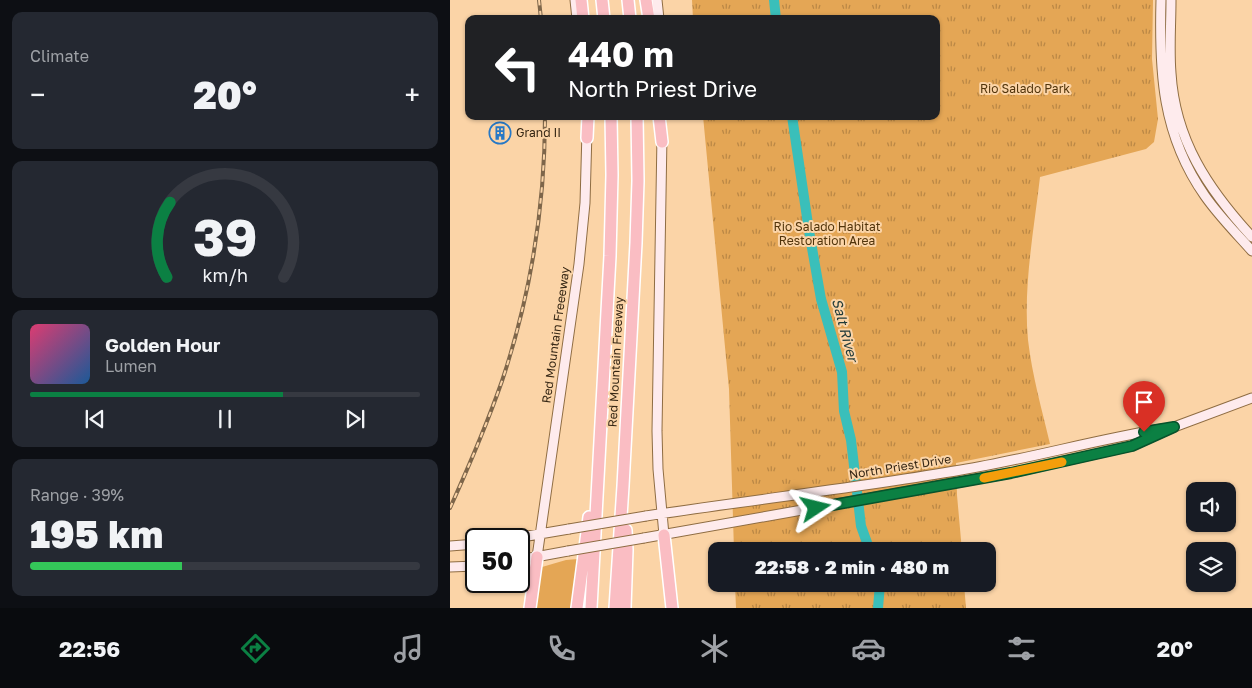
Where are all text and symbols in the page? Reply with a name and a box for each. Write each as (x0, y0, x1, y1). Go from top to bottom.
text: 440 m (568, 33, 674, 75)
icon: left (485, 35, 550, 100)
text: Climate (30, 46, 89, 66)
text: 20° (193, 72, 257, 117)
text: North Priest Drive (568, 75, 757, 102)
text: − (30, 78, 45, 111)
text: + (405, 78, 420, 111)
park label: Rio Salado Park (980, 81, 1070, 96)
building icon: Grand II (488, 121, 512, 145)
place label: Grand II (516, 125, 561, 140)
text: 39 (193, 205, 257, 267)
park label: Rio Salado Habitat Restoration Area (774, 219, 881, 248)
text: km/h (202, 264, 248, 286)
street label: Red Mountain Freeeway (538, 265, 573, 404)
street label: Red Mountain Freeway (605, 296, 626, 428)
water label: Salt River (829, 296, 863, 366)
text: Golden Hour (105, 333, 220, 356)
text: Lumen (105, 356, 157, 376)
pin (1123, 381, 1165, 432)
icon: arrive (1130, 388, 1158, 416)
icon: previous (81, 405, 109, 433)
icon: pause (211, 405, 239, 433)
icon: next (341, 405, 369, 433)
street label: North Priest Drive (848, 451, 952, 482)
position arrow (789, 481, 841, 533)
map controls (1186, 482, 1236, 592)
button: sound (1186, 482, 1236, 532)
text: Range · 39% (30, 485, 124, 505)
text: 195 km (30, 511, 163, 556)
speed limit sign: 50 (465, 528, 530, 593)
button: layers (1186, 542, 1236, 592)
text: 22:58 · 2 min · 480 m (755, 555, 949, 578)
icon: directions (238, 631, 273, 666)
icon: music (391, 631, 426, 666)
icon: phone (544, 631, 579, 666)
icon: climate (697, 631, 732, 666)
icon: car (851, 631, 886, 666)
icon: filters (1004, 631, 1039, 666)
text: 22:56 (59, 635, 120, 662)
text: 20° (1157, 635, 1193, 662)

